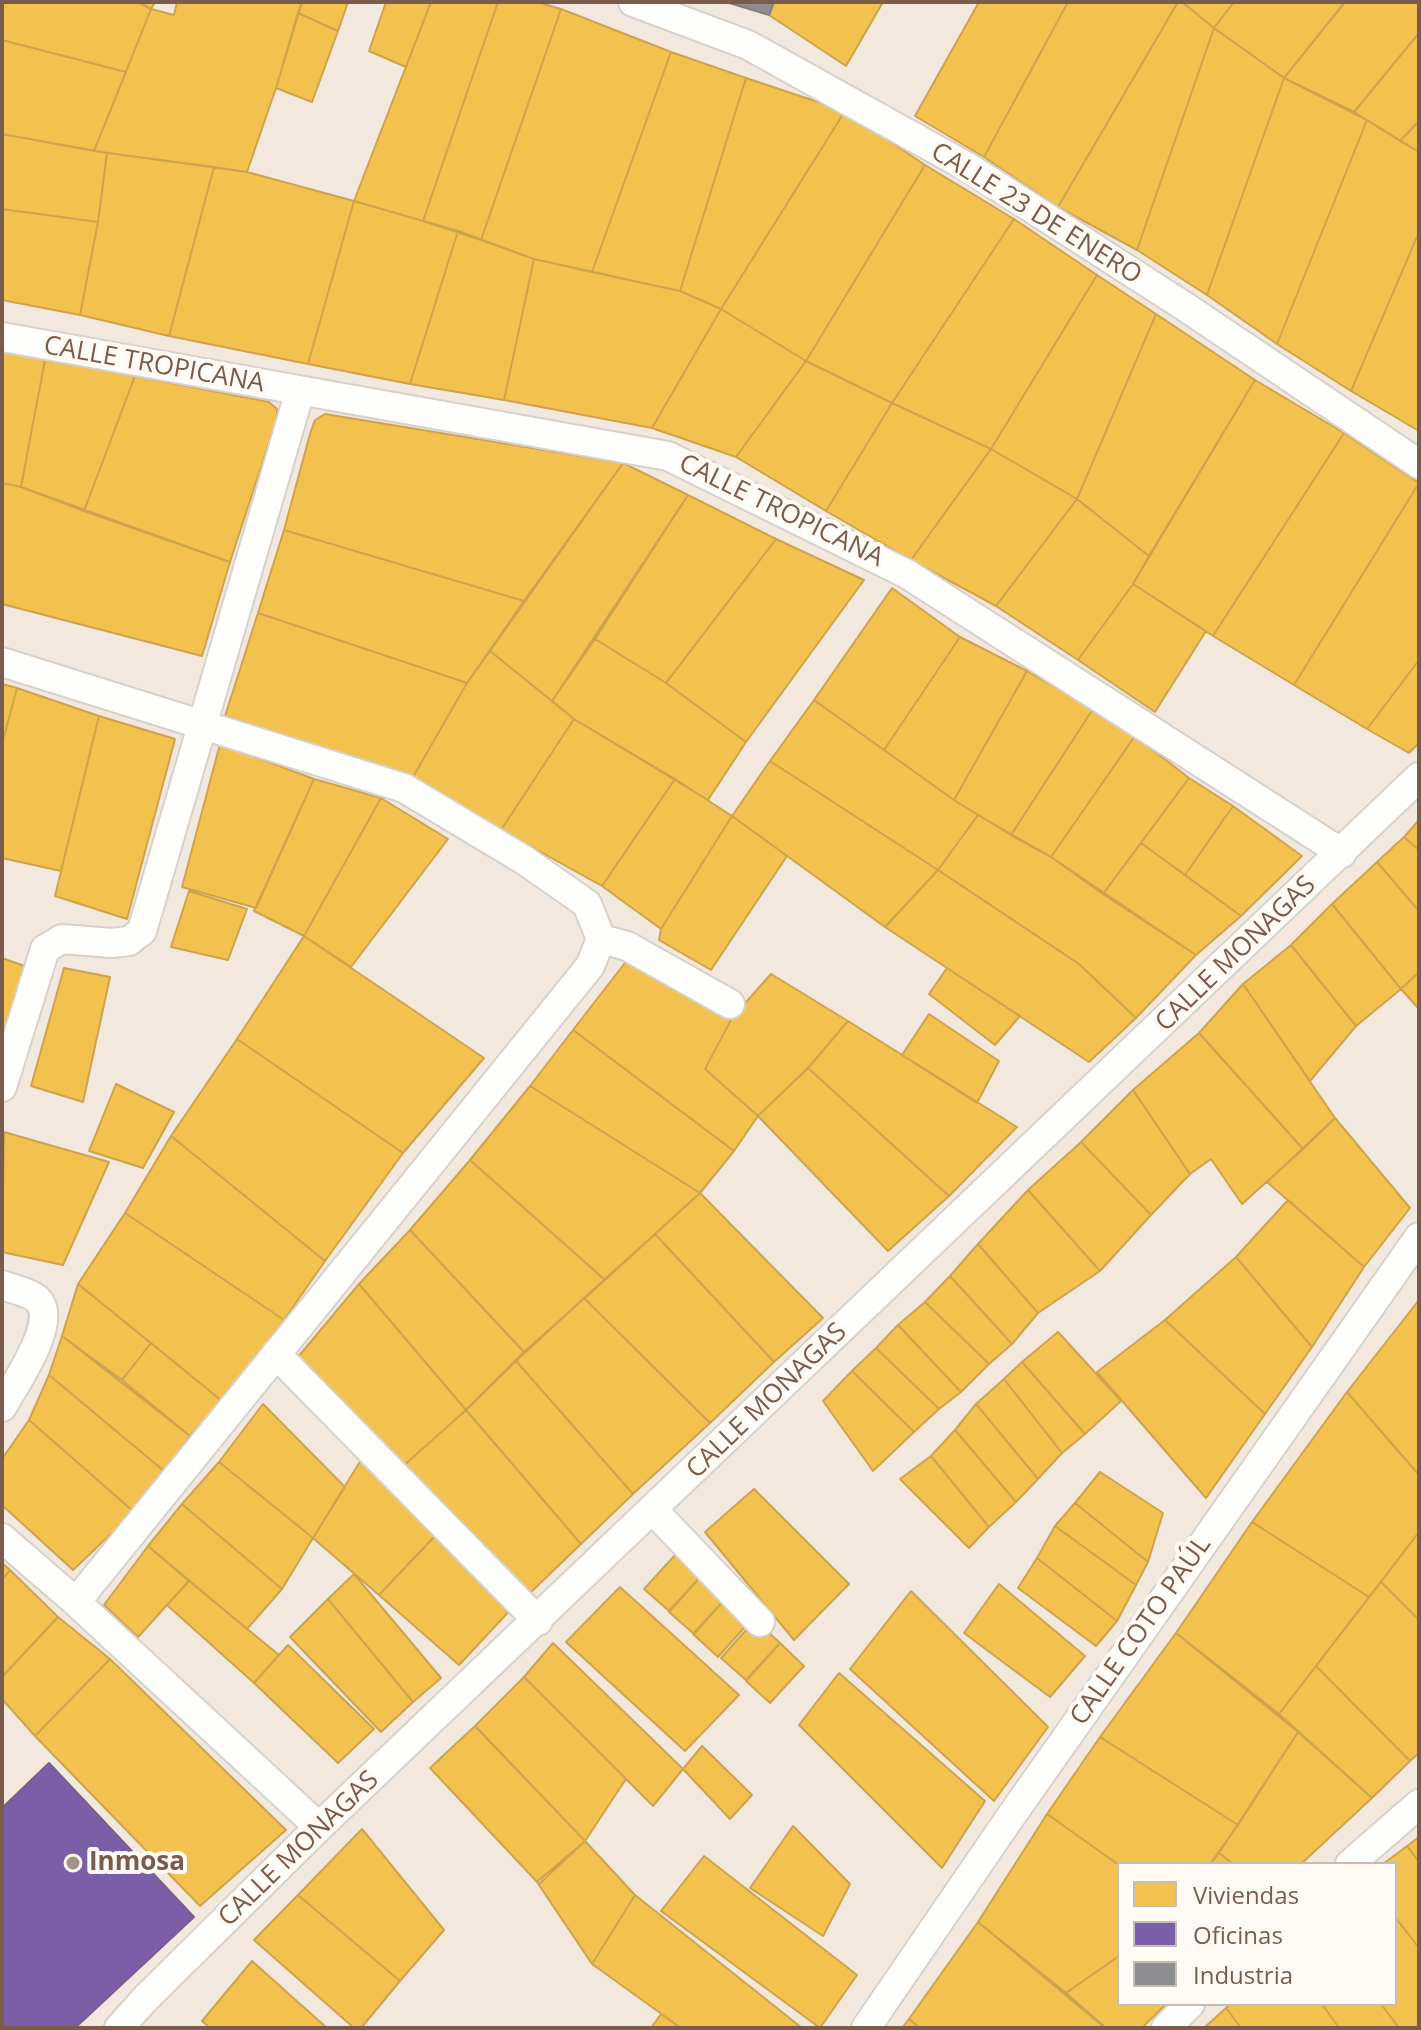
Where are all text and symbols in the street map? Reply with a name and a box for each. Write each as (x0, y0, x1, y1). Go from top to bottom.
street label: CALLE 23 DE ENERO (925, 137, 1147, 291)
street label: CALLE TROPICANA (41, 330, 267, 400)
street label: CALLE TROPICANA (674, 448, 888, 574)
street label: CALLE MONAGAS (1149, 870, 1323, 1038)
street label: CALLE MONAGAS (680, 1317, 854, 1485)
street label: CALLE COTO PAÚL (1064, 1530, 1218, 1732)
street label: CALLE MONAGAS (212, 1765, 386, 1933)
place label: Inmosa (89, 1847, 185, 1879)
marker: Inmosa (64, 1854, 82, 1872)
legend (1117, 1862, 1397, 2006)
text: Viviendas (1193, 1878, 1299, 1911)
text: Oficinas (1193, 1918, 1283, 1951)
text: Industria (1193, 1958, 1293, 1991)

